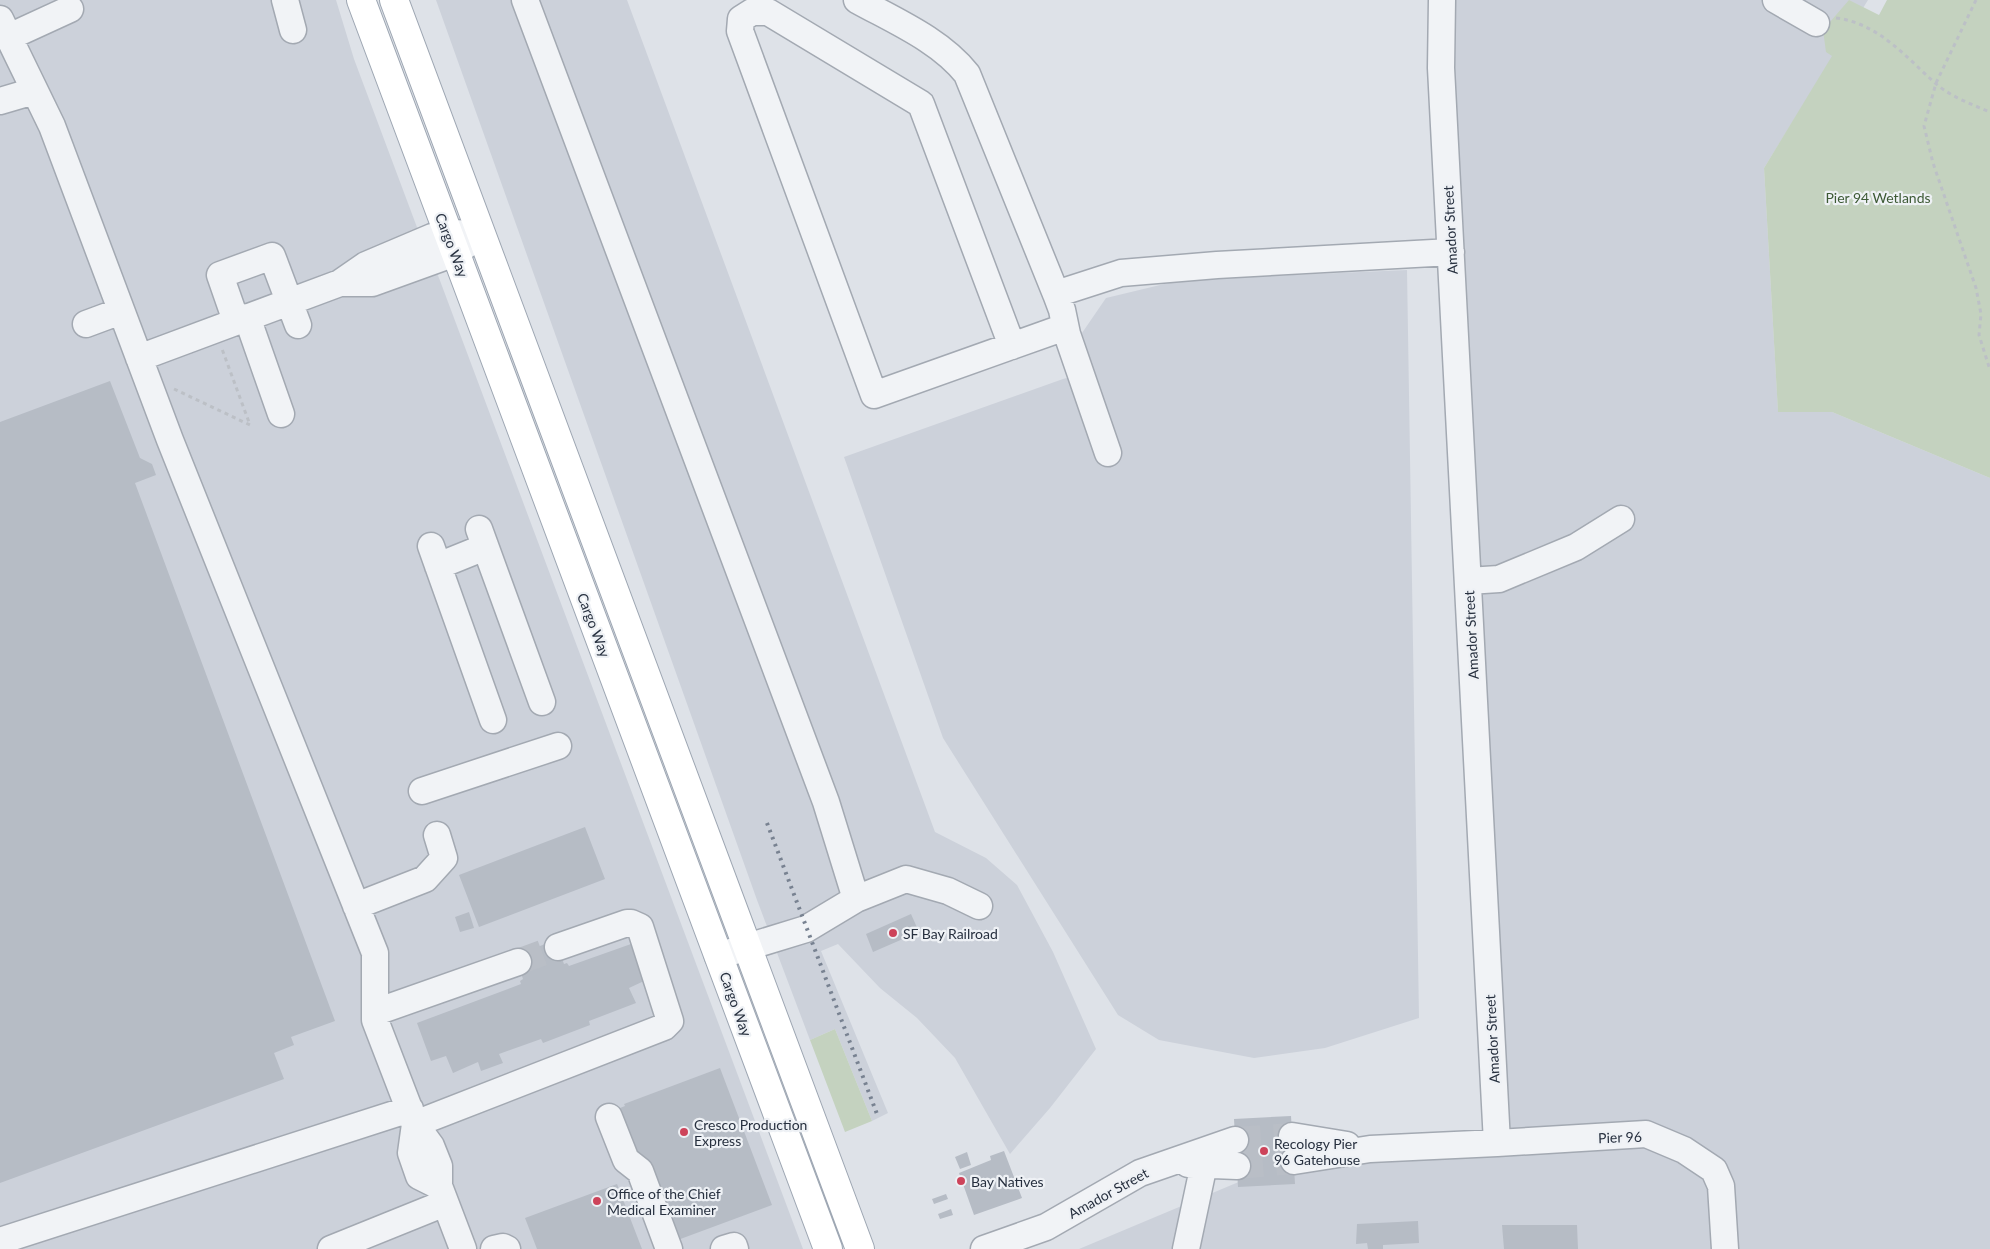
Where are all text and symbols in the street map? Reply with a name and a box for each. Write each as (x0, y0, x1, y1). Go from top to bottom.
street label: Amador Street (1439, 185, 1461, 275)
park label: Pier 94 Wetlands (1825, 189, 1931, 206)
street label: Cargo Way (432, 210, 472, 280)
street label: Cargo Way (574, 590, 614, 660)
street label: Amador Street (1460, 590, 1482, 680)
place label: SF Bay Railroad (903, 925, 998, 942)
marker: SF Bay Railroad (887, 927, 899, 939)
street label: Cargo Way (716, 969, 756, 1039)
street label: Amador Street (1481, 994, 1503, 1084)
place label: Cresco Production Express (694, 1116, 807, 1149)
marker: Cresco Production Express (678, 1126, 690, 1138)
street label: Pier 96 (1598, 1128, 1642, 1146)
place label: Recology Pier 96 Gatehouse (1274, 1135, 1360, 1168)
marker: Recology Pier 96 Gatehouse (1258, 1145, 1270, 1157)
street label: Amador Street (1065, 1164, 1151, 1222)
place label: Bay Natives (971, 1173, 1044, 1190)
marker: Bay Natives (955, 1175, 967, 1187)
place label: Office of the Chief Medical Examiner (607, 1185, 721, 1218)
marker: Office of the Chief Medical Examiner (591, 1195, 603, 1207)

